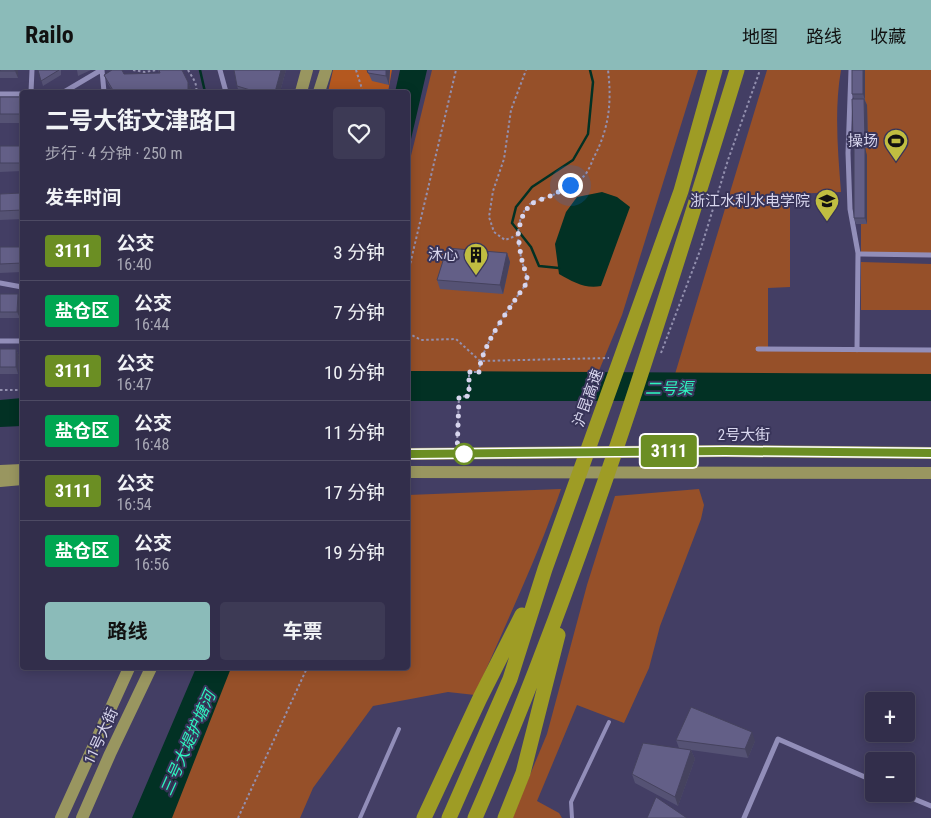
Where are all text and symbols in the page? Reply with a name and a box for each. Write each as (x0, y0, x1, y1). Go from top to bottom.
text: Railo (25, 21, 74, 49)
text: 地图 (742, 26, 778, 47)
text: 路线 (806, 26, 842, 47)
text: 收藏 (870, 26, 906, 47)
text: 二号大街文津路口 (45, 107, 237, 135)
button: heart (333, 107, 385, 159)
sports icon: 操场 (883, 128, 909, 162)
place label: 操场 (848, 132, 878, 150)
text: 步行 · 4 分钟 · 250 m (45, 144, 182, 163)
your location (558, 173, 583, 198)
text: 发车时间 (45, 186, 121, 209)
school or university icon: 浙江水利水电学院 (814, 188, 840, 222)
place label: 浙江水利水电学院 (690, 192, 810, 210)
text: 公交 (116, 232, 154, 255)
text: 3111 (55, 240, 91, 261)
text: 3 分钟 (333, 241, 385, 264)
building icon: 沐心 (463, 242, 489, 276)
place label: 沐心 (428, 246, 458, 264)
text: 16:40 (116, 255, 152, 274)
text: 公交 (134, 292, 172, 315)
text: 盐仓区 (55, 300, 109, 321)
text: 7 分钟 (333, 301, 385, 324)
text: 16:44 (134, 315, 169, 334)
text: 公交 (116, 352, 154, 375)
text: 3111 (55, 360, 91, 381)
text: 10 分钟 (324, 361, 385, 384)
street label: 沪昆高速 (569, 367, 607, 429)
text: 16:47 (116, 375, 152, 394)
water label: 二号渠 (645, 379, 695, 398)
text: 公交 (134, 412, 172, 435)
text: 盐仓区 (55, 420, 109, 441)
text: 11 分钟 (324, 421, 385, 444)
street label: 2号大街 (718, 426, 770, 444)
text: 16:48 (134, 435, 169, 454)
line badge: 3111 (634, 435, 704, 467)
text: 3111 (651, 440, 687, 461)
unlabelled marker (453, 443, 475, 465)
text: 公交 (116, 472, 154, 495)
text: 3111 (55, 480, 91, 501)
text: 17 分钟 (324, 481, 385, 504)
text: 16:54 (116, 495, 152, 514)
text: 公交 (134, 532, 172, 555)
text: 盐仓区 (55, 540, 109, 561)
text: 19 分钟 (324, 541, 385, 564)
text: 16:56 (134, 555, 169, 574)
button: 路线 (45, 602, 210, 660)
button: 车票 (220, 602, 385, 660)
water label: 三号大堤护塘河 (157, 685, 221, 798)
map controls (865, 692, 915, 802)
button: + (865, 692, 915, 742)
street label: 11号大街 (80, 705, 122, 767)
button: − (865, 752, 915, 802)

